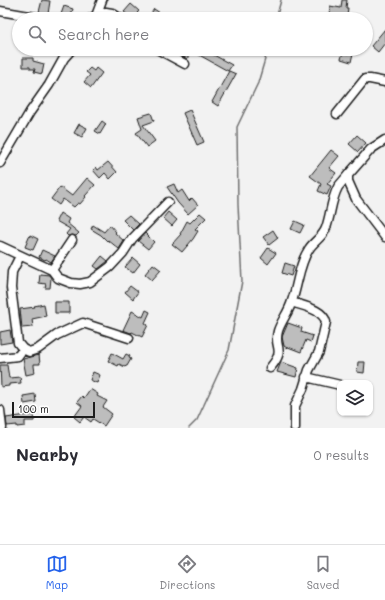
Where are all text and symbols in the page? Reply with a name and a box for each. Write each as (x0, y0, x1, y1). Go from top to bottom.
search box (12, 12, 373, 56)
icon: search (26, 23, 48, 45)
text: Search here (58, 24, 149, 44)
map controls (337, 380, 373, 416)
button: layers (337, 380, 373, 416)
scale bar (12, 400, 95, 419)
text: 100 m (18, 401, 49, 416)
text: Nearby (16, 443, 78, 465)
text: 0 results (314, 446, 369, 463)
tab: Map (46, 553, 68, 592)
tab: Directions (159, 553, 215, 592)
tab: Saved (307, 553, 339, 592)

